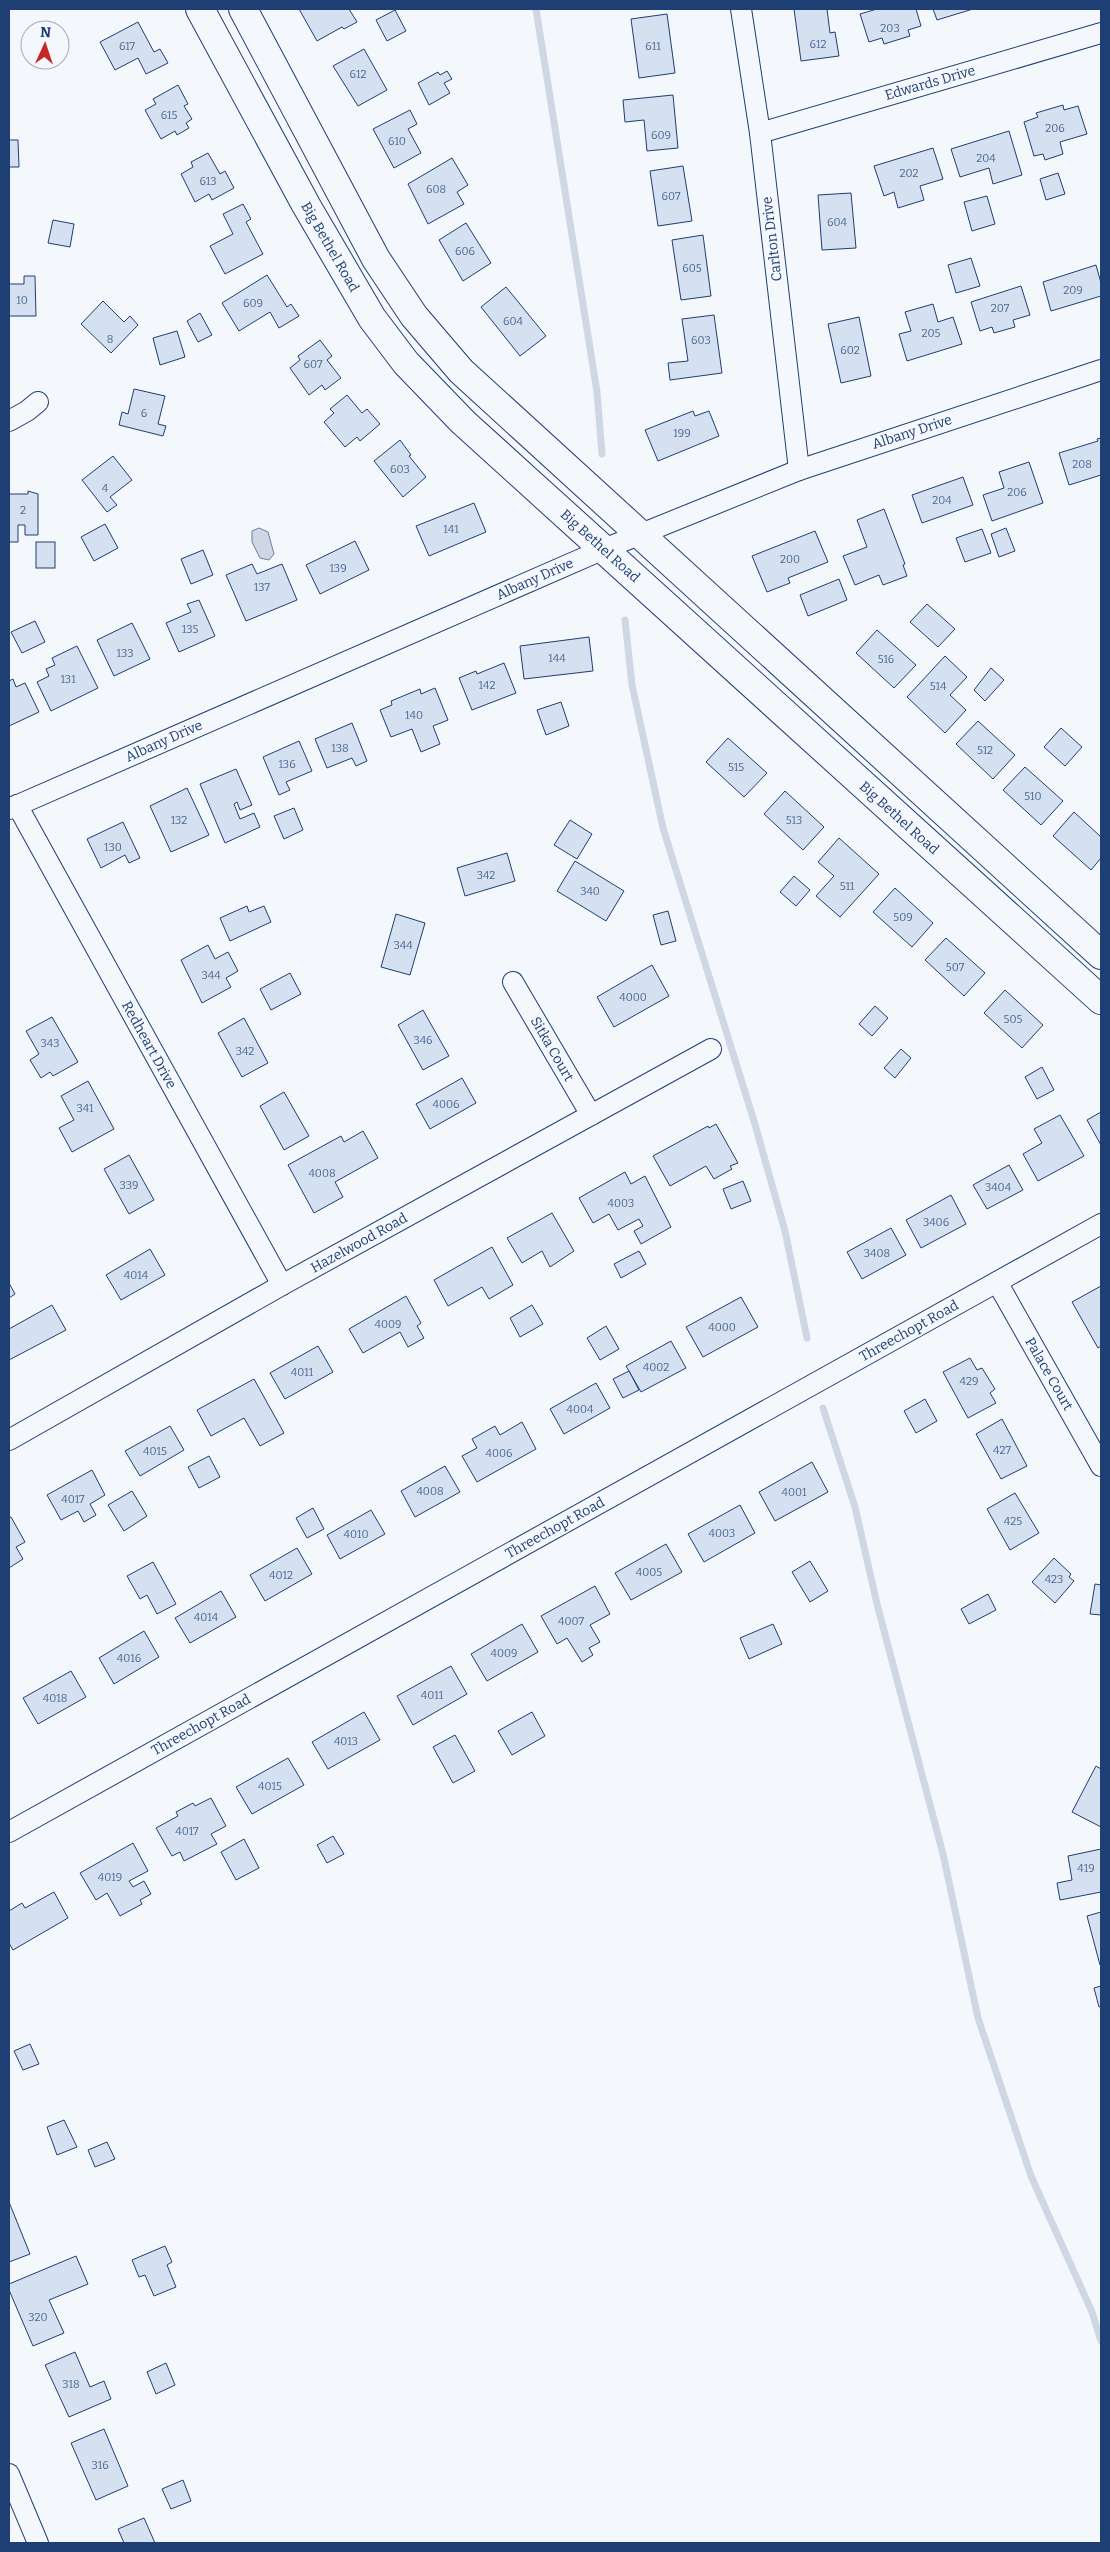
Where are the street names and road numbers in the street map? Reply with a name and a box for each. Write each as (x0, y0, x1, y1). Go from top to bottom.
street label: Edwards Drive (883, 62, 977, 104)
street label: Carlton Drive (758, 196, 786, 282)
street label: Big Bethel Road (297, 199, 363, 295)
street label: Albany Drive (870, 411, 954, 453)
street label: Big Bethel Road (557, 506, 643, 586)
street label: Albany Drive (494, 554, 576, 604)
street label: Albany Drive (123, 716, 205, 766)
street label: Big Bethel Road (856, 778, 942, 858)
street label: Redheart Drive (118, 998, 180, 1092)
street label: Sitka Court (527, 1014, 577, 1084)
street label: Hazelwood Road (308, 1209, 410, 1277)
street label: Threechopt Road (856, 1297, 962, 1365)
street label: Palace Court (1021, 1335, 1077, 1413)
street label: Threechopt Road (502, 1494, 608, 1562)
street label: Threechopt Road (148, 1691, 254, 1759)

